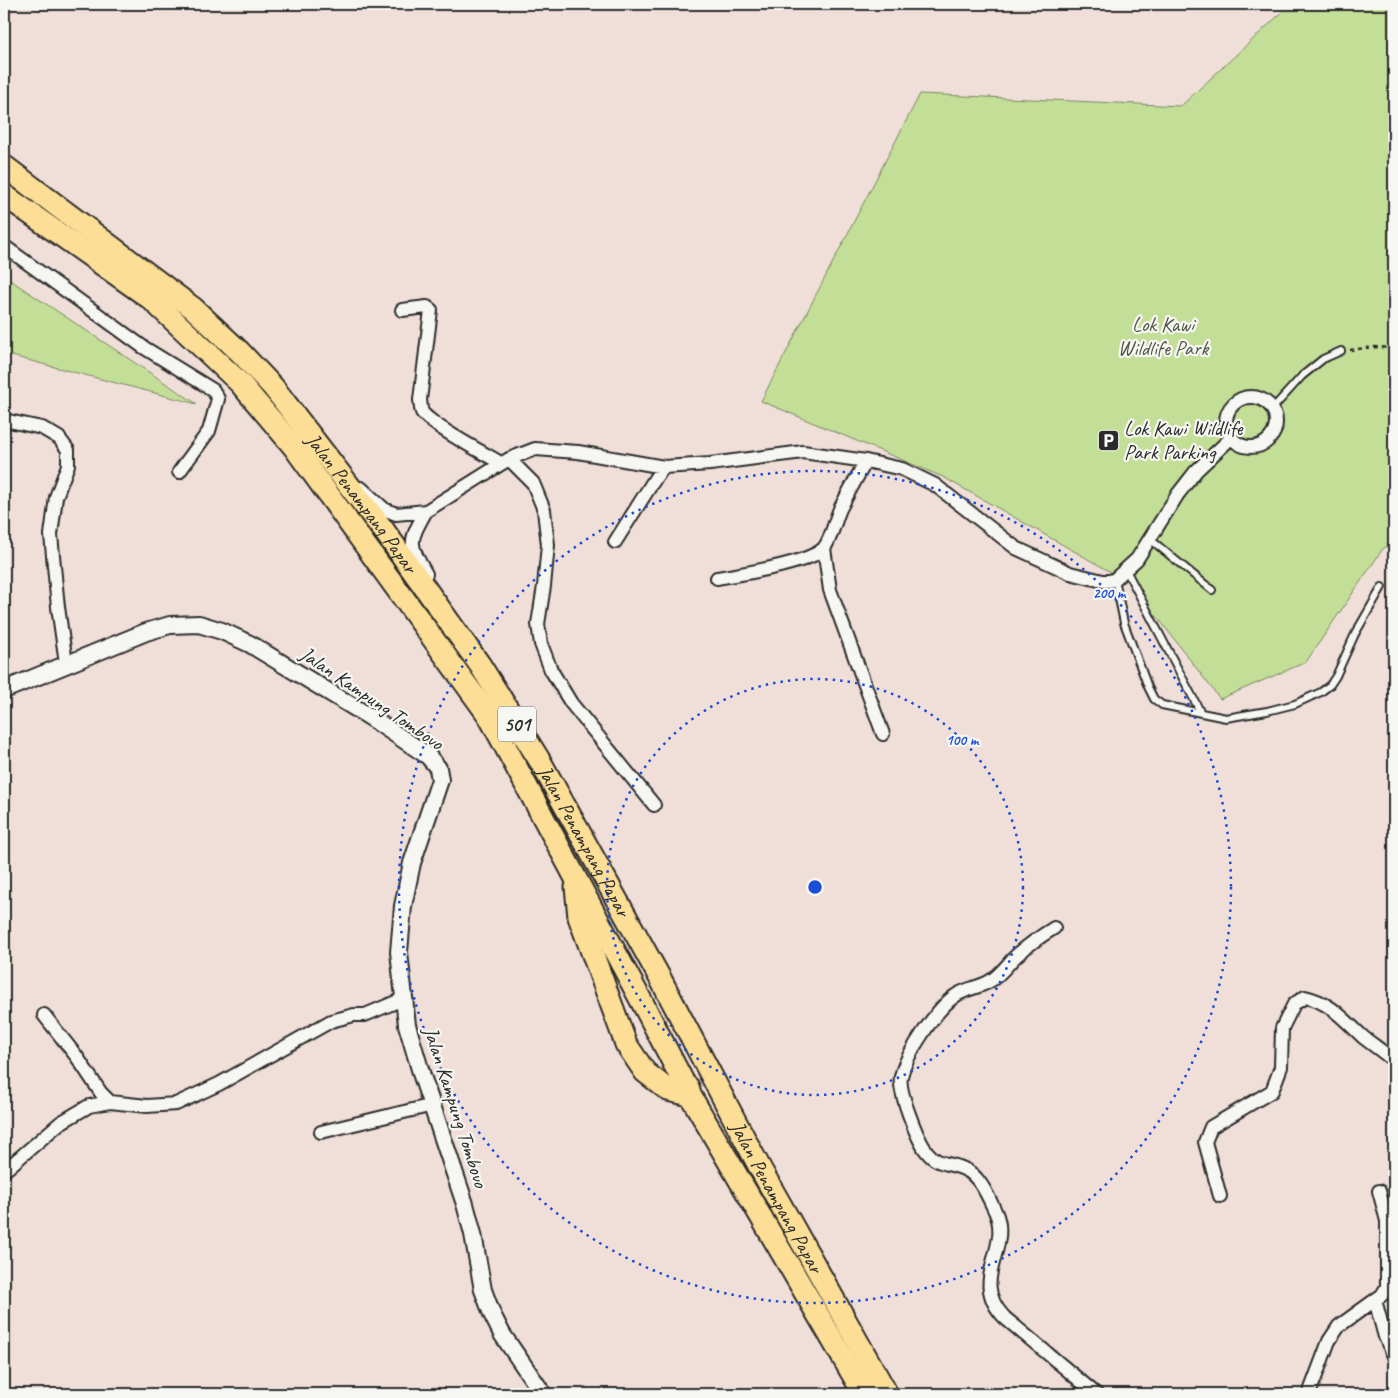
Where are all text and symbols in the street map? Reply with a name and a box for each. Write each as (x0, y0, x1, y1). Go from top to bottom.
park label: Lok Kawi Wildlife Park (1118, 311, 1209, 361)
place label: Lok Kawi Wildlife Park Parking (1124, 415, 1244, 465)
street label: Jalan Penampang Papar (300, 427, 424, 579)
parking icon: Lok Kawi Wildlife Park Parking (1096, 428, 1120, 452)
text: 200 m (1093, 584, 1127, 603)
street label: Jalan Kampung Tombovo (294, 640, 450, 756)
road number: 501 (498, 706, 536, 742)
text: 100 m (946, 731, 980, 750)
street label: Jalan Penampang Papar (531, 760, 637, 922)
centre of rings (806, 878, 824, 896)
street label: Jalan Kampung Tombovo (417, 1022, 495, 1192)
street label: Jalan Penampang Papar (724, 1116, 830, 1279)

